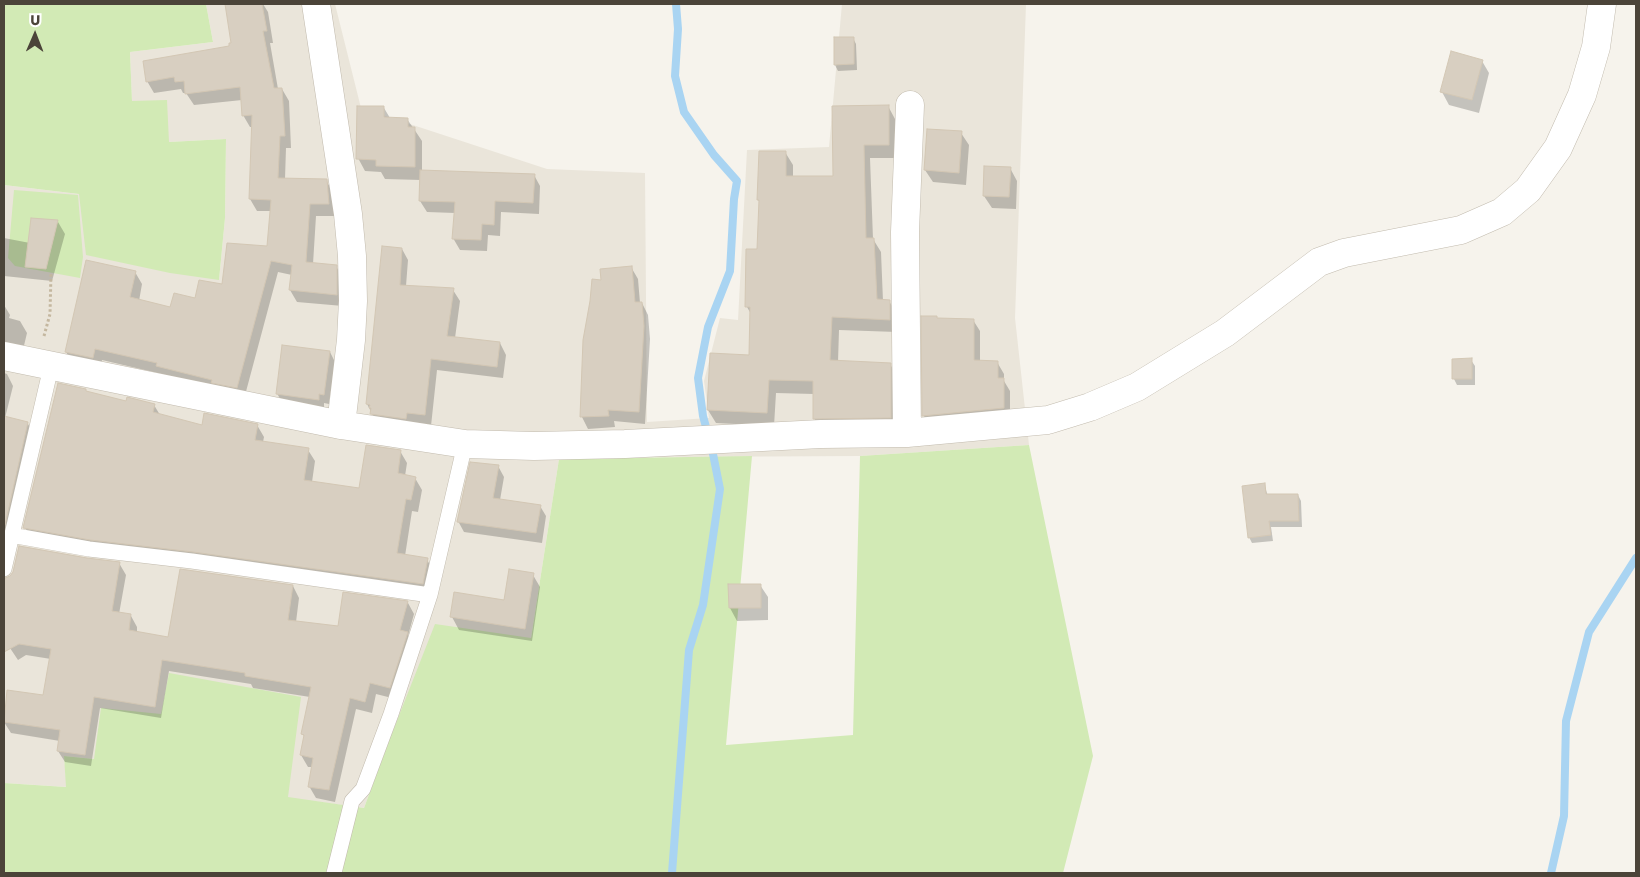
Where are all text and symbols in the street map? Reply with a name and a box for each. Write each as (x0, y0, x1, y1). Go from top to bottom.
north arrow (10, 10, 60, 60)
text: U (30, 10, 40, 30)

